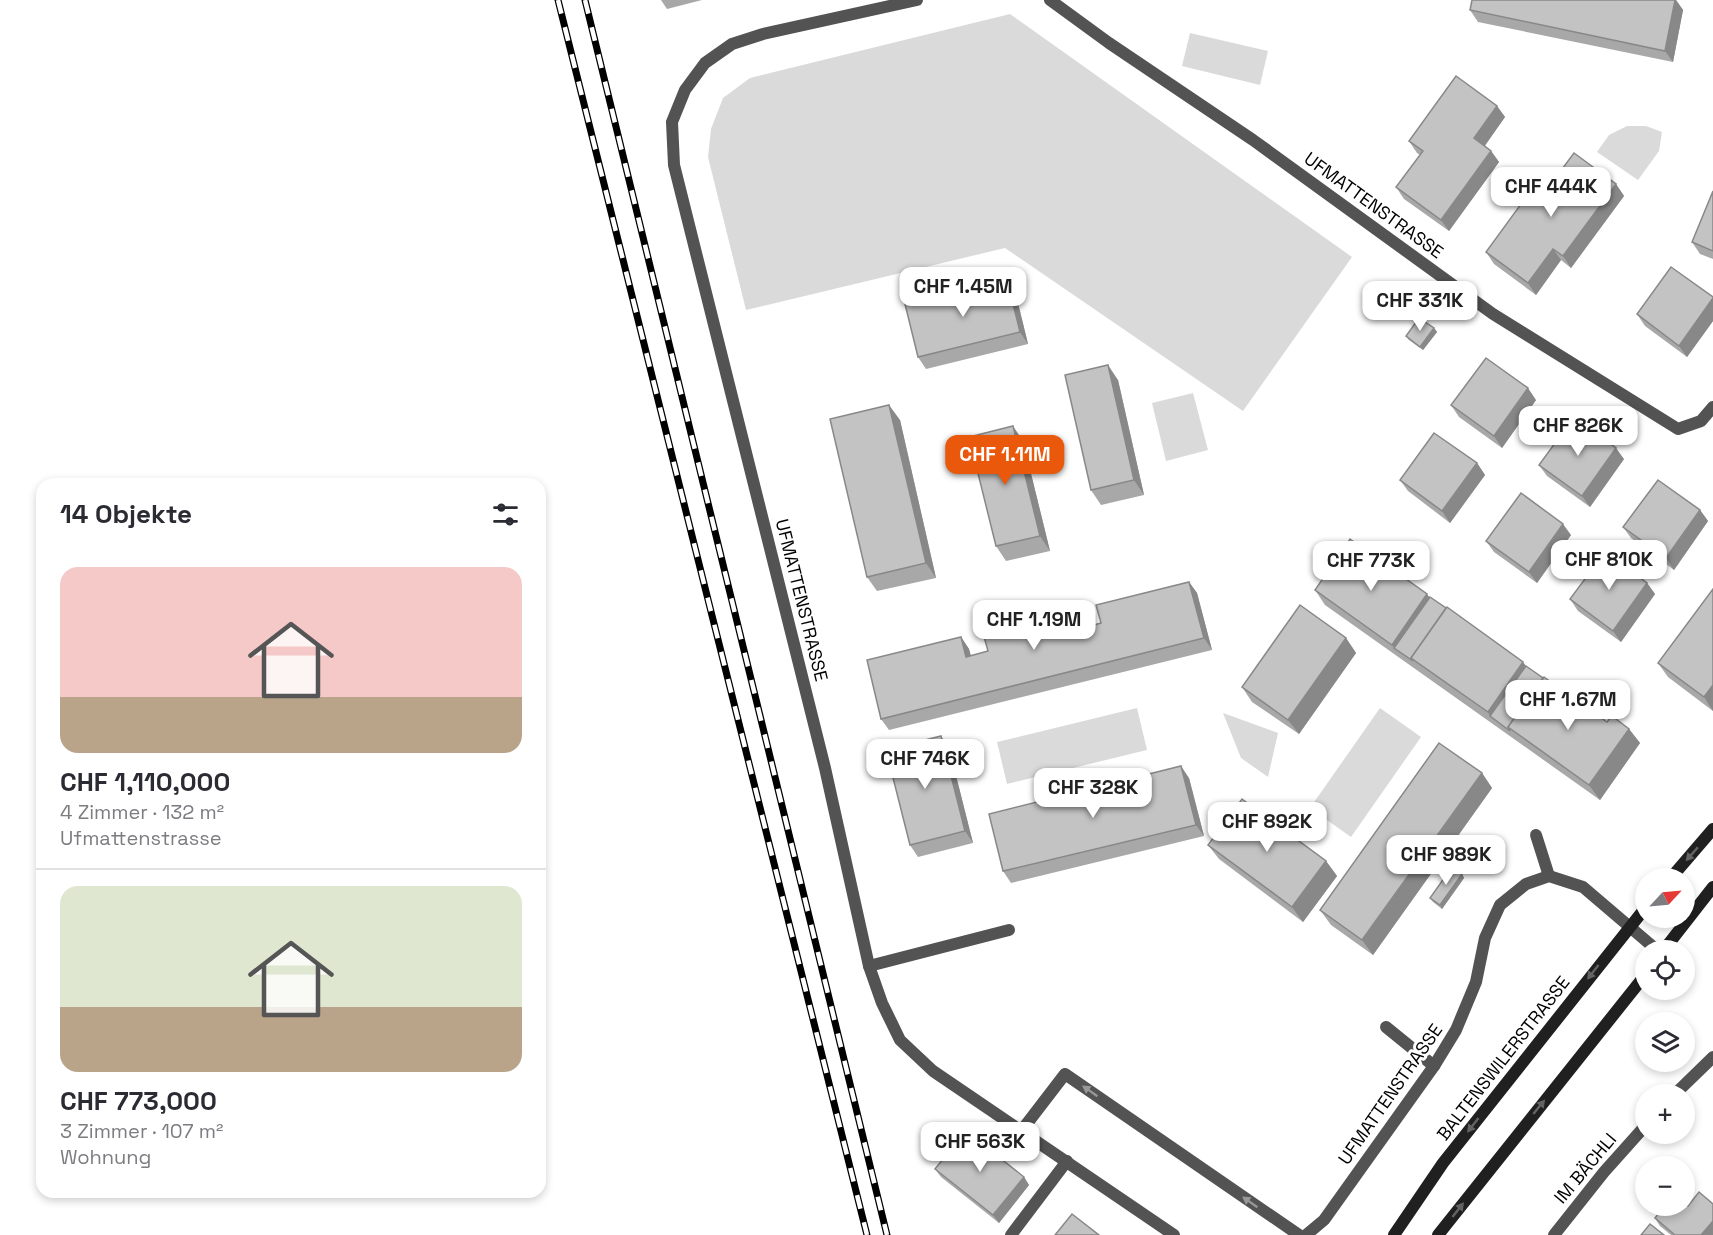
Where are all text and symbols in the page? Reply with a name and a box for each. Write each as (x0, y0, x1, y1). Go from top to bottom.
street label: UFMATTENSTRASSE (1300, 147, 1448, 263)
pin: CHF 444K (1489, 167, 1613, 218)
text: CHF 444K (1505, 173, 1597, 199)
pin: CHF 1.45M (894, 267, 1032, 318)
text: CHF 1.45M (913, 273, 1013, 299)
pin: CHF 331K (1358, 281, 1482, 332)
text: CHF 331K (1376, 287, 1464, 313)
pin: CHF 826K (1516, 406, 1640, 457)
text: CHF 826K (1533, 412, 1623, 438)
pin: CHF 1.11M (936, 435, 1074, 486)
text: CHF 1.11M (959, 441, 1051, 467)
text: 14 Objekte (60, 497, 192, 531)
icon: filters (489, 498, 522, 531)
street label: UFMATTENSTRASSE (771, 516, 833, 684)
pin: CHF 810K (1547, 540, 1671, 591)
pin: CHF 773K (1309, 541, 1433, 592)
text: CHF 810K (1565, 546, 1653, 572)
text: CHF 773K (1327, 547, 1415, 573)
pin: CHF 1.19M (965, 600, 1103, 651)
icon: home (237, 606, 345, 714)
text: CHF 1.19M (987, 606, 1081, 632)
pin: CHF 1.67M (1499, 680, 1637, 731)
text: CHF 1.67M (1519, 686, 1617, 712)
pin: CHF 746K (863, 739, 987, 790)
text: CHF 746K (880, 745, 970, 771)
text: CHF 1,110,000 (60, 765, 230, 799)
pin: CHF 328K (1031, 768, 1155, 819)
text: CHF 328K (1048, 774, 1138, 800)
text: 4 Zimmer · 132 m² (60, 799, 224, 825)
pin: CHF 892K (1205, 802, 1329, 853)
text: CHF 892K (1222, 808, 1312, 834)
text: Ufmattenstrasse (60, 825, 222, 851)
pin: CHF 989K (1384, 835, 1508, 886)
text: CHF 989K (1401, 841, 1492, 867)
one-way arrow (1685, 846, 1698, 862)
north arrow (1635, 868, 1695, 928)
map controls (1635, 868, 1695, 1216)
icon: home (237, 925, 345, 1033)
button: locate (1635, 940, 1695, 1000)
one-way arrow (1587, 964, 1600, 980)
street label: BALTENSWILERSTRASSE (1432, 971, 1574, 1145)
button: layers (1635, 1012, 1695, 1072)
street label: UFMATTENSTRASSE (1333, 1019, 1447, 1169)
text: CHF 773,000 (60, 1084, 217, 1118)
button: + (1635, 1084, 1695, 1144)
one-way arrow (1081, 1086, 1098, 1097)
one-way arrow (1533, 1099, 1546, 1115)
one-way arrow (1466, 1117, 1479, 1133)
text: 3 Zimmer · 107 m² (60, 1118, 223, 1144)
pin: CHF 563K (918, 1122, 1042, 1173)
text: CHF 563K (935, 1128, 1025, 1154)
street label: IM BÄCHLI (1549, 1128, 1621, 1208)
text: Wohnung (60, 1144, 151, 1170)
button: − (1635, 1156, 1695, 1216)
one-way arrow (1243, 1196, 1259, 1208)
one-way arrow (1451, 1203, 1463, 1218)

